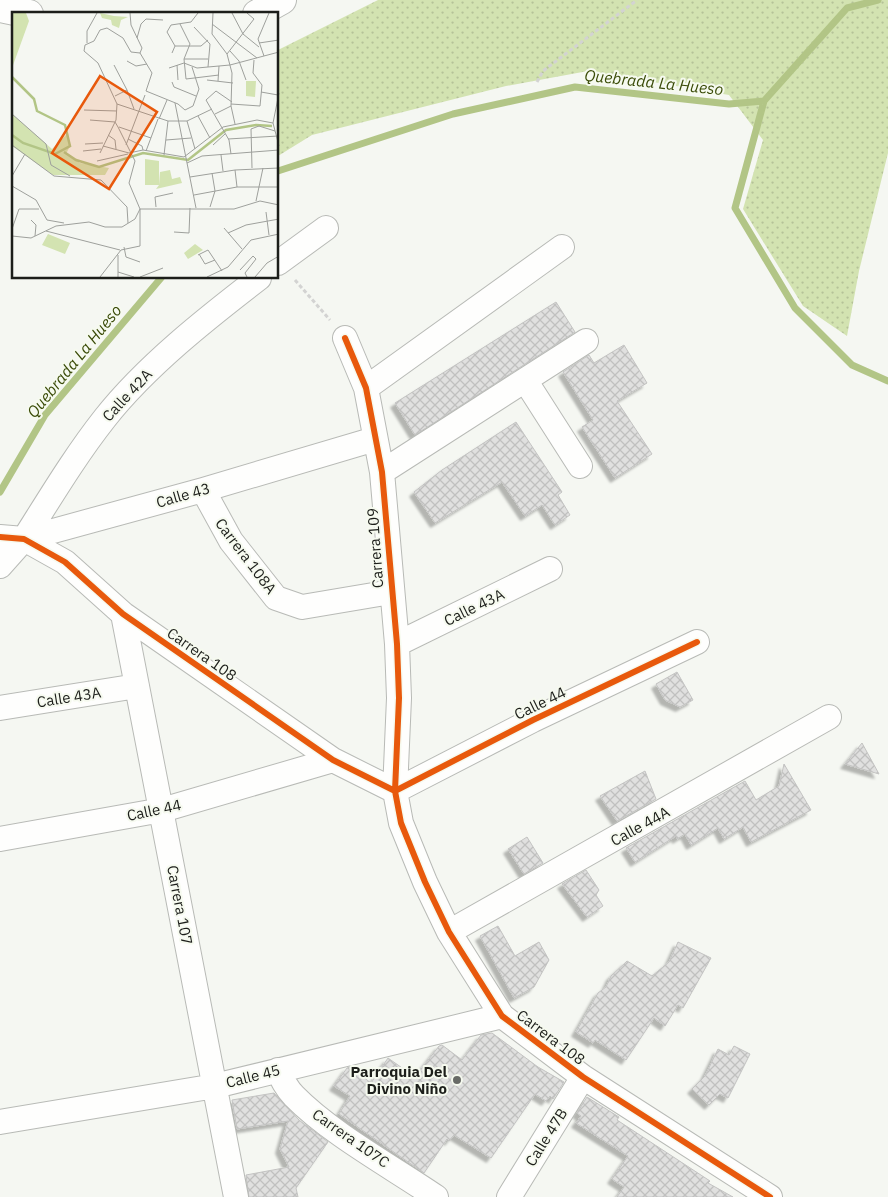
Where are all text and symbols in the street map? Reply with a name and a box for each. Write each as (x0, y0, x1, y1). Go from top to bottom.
inset map (12, 12, 279, 279)
water label: Quebrada La Hueso (584, 65, 725, 99)
water label: Quebrada La Hueso (22, 300, 126, 422)
street label: Calle 42A (98, 365, 156, 425)
street label: Calle 43 (154, 478, 212, 512)
street label: Carrera 109 (363, 507, 387, 589)
street label: Carrera 108A (211, 514, 281, 598)
street label: Calle 43A (441, 584, 508, 630)
street label: Carrera 108 (164, 623, 240, 685)
street label: Calle 43A (36, 682, 103, 711)
street label: Calle 44 (511, 682, 569, 724)
street label: Calle 44 (125, 795, 183, 825)
street label: Calle 44A (607, 802, 673, 850)
street label: Carrera 107 (163, 864, 197, 946)
street label: Carrera 108 (513, 1005, 589, 1069)
street label: Calle 45 (224, 1060, 282, 1092)
place label: Parroquia Del Divino Niño (350, 1062, 447, 1098)
marker: Parroquia Del Divino Niño (451, 1074, 463, 1086)
street label: Carrera 107C (309, 1104, 393, 1172)
street label: Calle 47B (521, 1104, 571, 1170)

